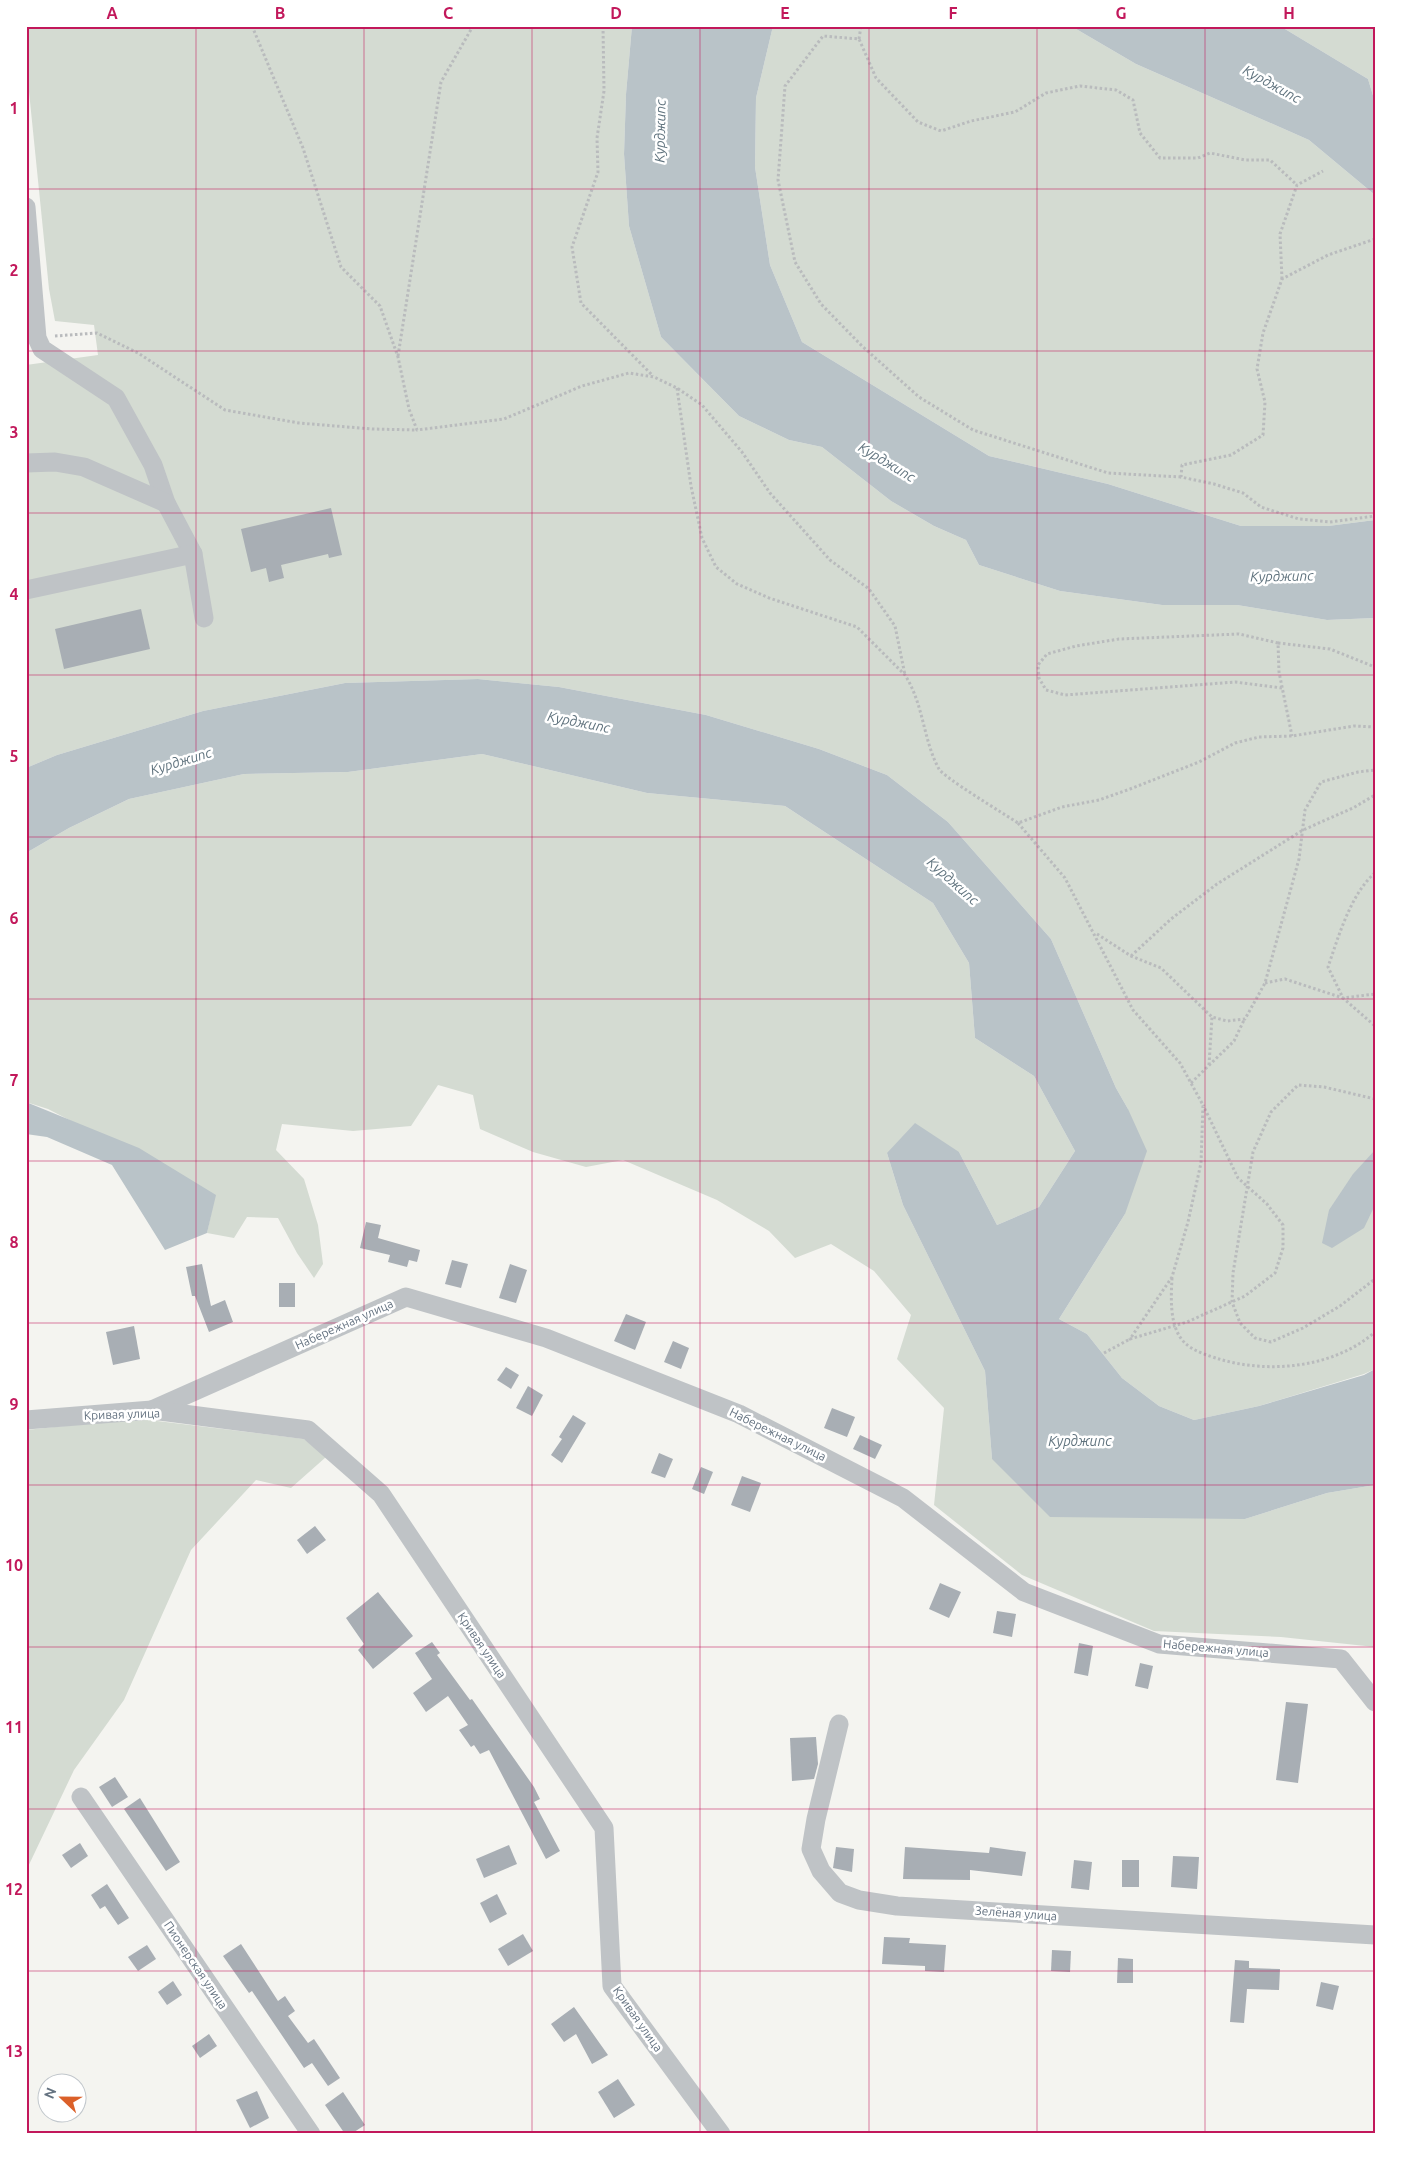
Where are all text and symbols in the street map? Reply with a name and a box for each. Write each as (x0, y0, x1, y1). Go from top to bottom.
text: A (106, 4, 118, 22)
text: B (275, 4, 285, 22)
text: C (443, 4, 453, 22)
text: D (610, 4, 622, 22)
text: E (780, 4, 790, 22)
text: F (949, 4, 958, 22)
text: G (1115, 4, 1127, 22)
text: H (1283, 4, 1295, 22)
water label: Курджипс (1240, 62, 1304, 107)
text: 1 (9, 99, 19, 117)
water label: Курджипс (651, 99, 669, 163)
text: 2 (9, 261, 19, 279)
text: 3 (9, 423, 19, 441)
water label: Курджипс (856, 439, 919, 485)
water label: Курджипс (1250, 567, 1314, 585)
text: 4 (9, 585, 19, 603)
water label: Курджипс (546, 708, 612, 736)
water label: Курджипс (148, 744, 214, 778)
text: 5 (9, 747, 19, 765)
water label: Курджипс (924, 854, 982, 908)
text: 6 (9, 909, 19, 927)
text: 7 (9, 1071, 19, 1089)
text: 8 (9, 1233, 19, 1251)
street label: Набережная улица (293, 1297, 395, 1351)
text: 9 (9, 1395, 19, 1413)
street label: Набережная улица (728, 1405, 828, 1463)
street label: Кривая улица (84, 1406, 160, 1422)
water label: Курджипс (1048, 1433, 1112, 1449)
text: 10 (5, 1556, 23, 1574)
street label: Кривая улица (455, 1610, 509, 1680)
street label: Набережная улица (1163, 1637, 1269, 1659)
text: 11 (5, 1718, 23, 1736)
text: 12 (5, 1880, 23, 1898)
street label: Зелёная улица (975, 1904, 1057, 1922)
street label: Пионерская улица (162, 1919, 230, 2011)
street label: Кривая улица (611, 1984, 665, 2054)
text: 13 (5, 2042, 23, 2060)
north arrow (38, 2072, 88, 2122)
text: N (41, 2085, 59, 2101)

